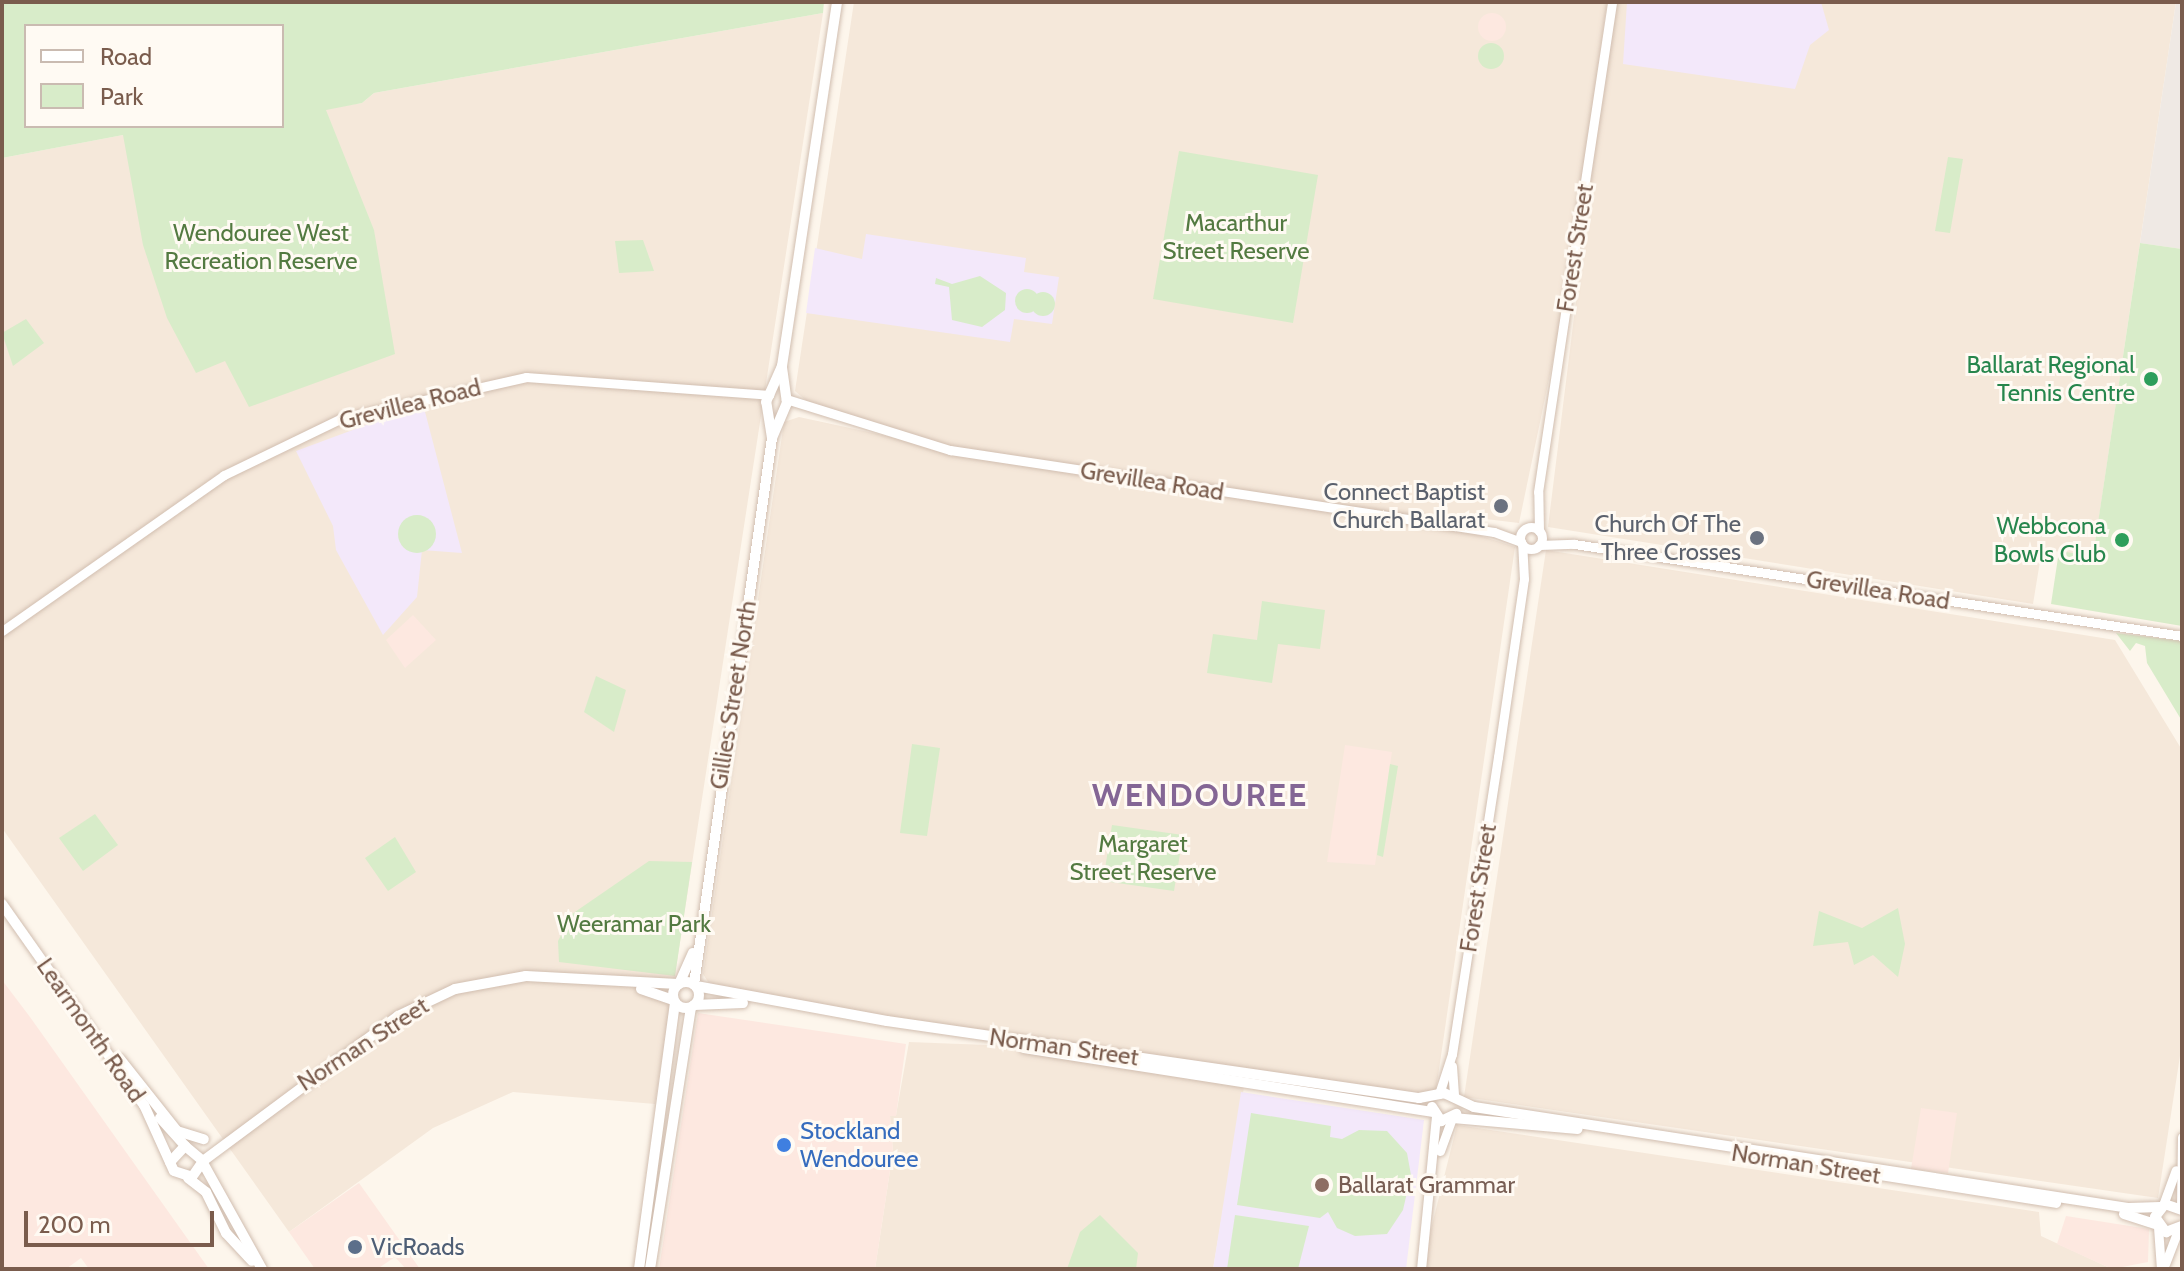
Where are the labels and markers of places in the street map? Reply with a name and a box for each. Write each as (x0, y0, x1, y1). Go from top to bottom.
place label: Ballarat Regional Tennis Centre (1967, 351, 2135, 407)
marker: Ballarat Regional Tennis Centre (2142, 370, 2160, 388)
place label: Connect Baptist Church Ballarat (1324, 478, 1485, 534)
marker: Connect Baptist Church Ballarat (1492, 497, 1510, 515)
place label: Church Of The Three Crosses (1594, 510, 1741, 566)
place label: Webbcona Bowls Club (1994, 512, 2106, 568)
marker: Church Of The Three Crosses (1748, 529, 1766, 547)
marker: Webbcona Bowls Club (2113, 531, 2131, 549)
place label: Stockland Wendouree (800, 1117, 918, 1173)
marker: Stockland Wendouree (775, 1136, 793, 1154)
place label: Ballarat Grammar (1338, 1171, 1515, 1199)
marker: Ballarat Grammar (1313, 1176, 1331, 1194)
place label: VicRoads (371, 1233, 464, 1261)
marker: VicRoads (346, 1238, 364, 1256)

